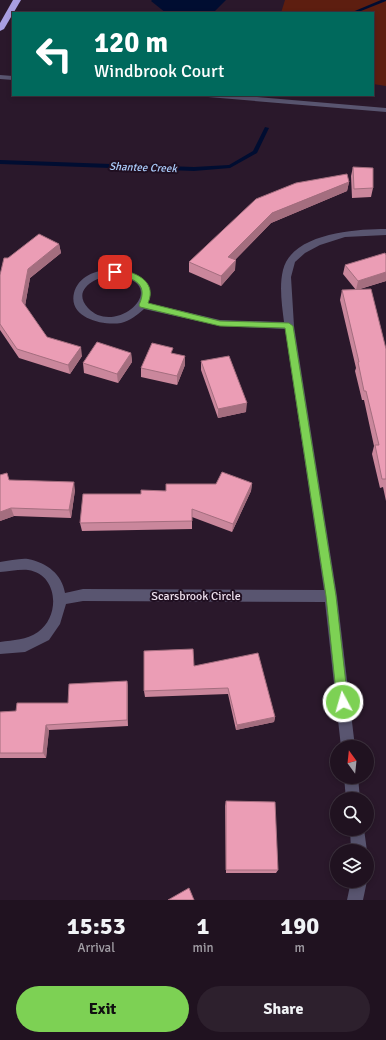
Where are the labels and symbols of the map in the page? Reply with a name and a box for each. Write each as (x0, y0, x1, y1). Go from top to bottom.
water label: Shantee Creek (109, 160, 179, 175)
pin (98, 255, 132, 289)
street label: Scarsbrook Circle (151, 589, 241, 604)
position arrow (322, 681, 364, 723)
north arrow (330, 740, 374, 784)

